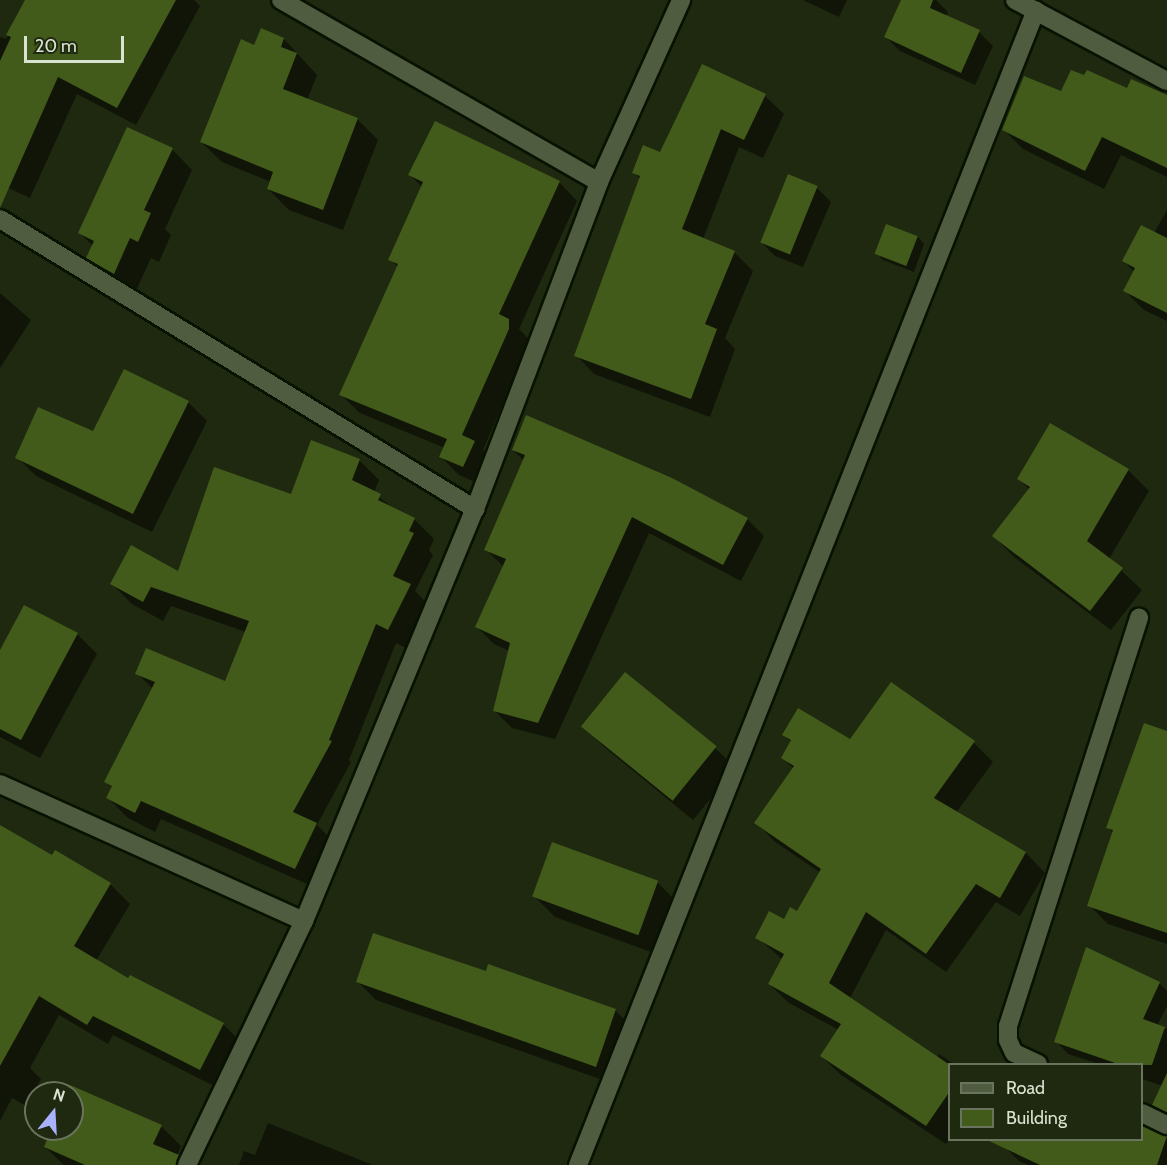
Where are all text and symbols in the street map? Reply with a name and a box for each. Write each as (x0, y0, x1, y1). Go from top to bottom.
scale bar (27, 24, 128, 62)
text: 20 m (35, 35, 77, 57)
legend (948, 1063, 1143, 1141)
text: Road (1006, 1077, 1045, 1099)
north arrow (24, 1081, 84, 1141)
text: N (51, 1085, 67, 1106)
text: Building (1006, 1107, 1067, 1129)

